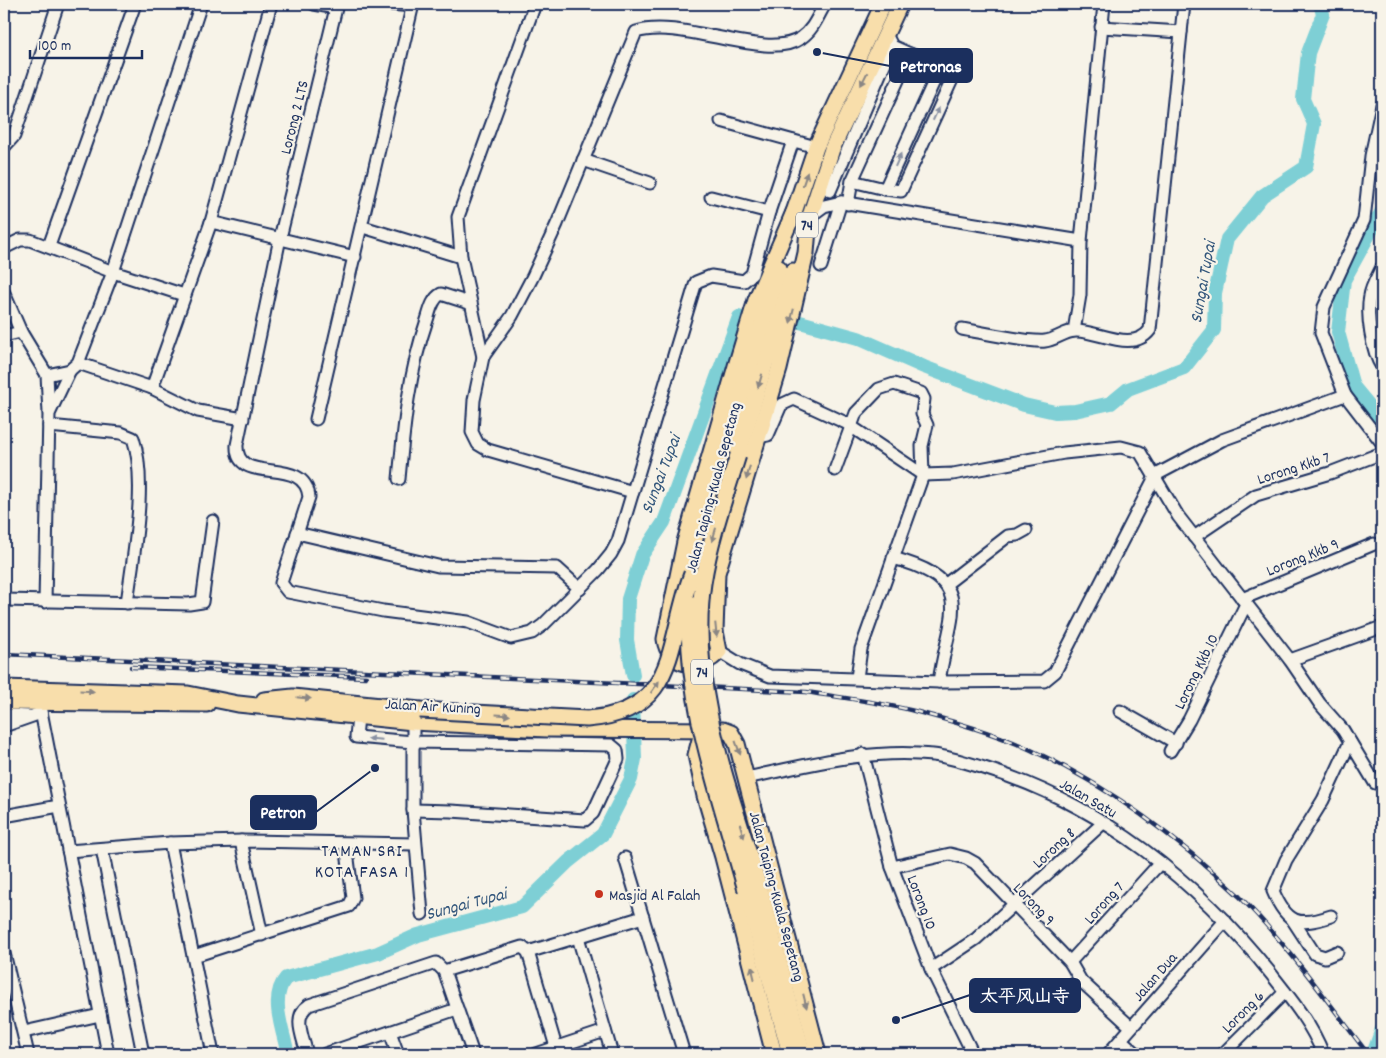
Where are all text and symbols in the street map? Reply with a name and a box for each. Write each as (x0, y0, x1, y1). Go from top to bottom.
scale bar (30, 28, 142, 60)
text: 100 m (38, 36, 71, 58)
callout: Petronas (890, 49, 972, 82)
text: Petronas (900, 56, 962, 81)
one-way arrow (860, 72, 868, 86)
street label: Lorong 2 LTS (275, 78, 316, 157)
one-way arrow (933, 107, 941, 121)
one-way arrow (895, 153, 903, 167)
one-way arrow (801, 171, 809, 186)
road number: 74 (796, 212, 818, 238)
water label: Sungai Tupai (1185, 237, 1224, 325)
one-way arrow (788, 309, 796, 324)
one-way arrow (755, 374, 763, 389)
street label: Jalan Taiping-Kuala Sepetang (681, 400, 748, 576)
water label: Sungai Tupai (636, 429, 690, 518)
street label: Lorong Kkb 7 (1254, 447, 1333, 492)
one-way arrow (743, 465, 751, 480)
one-way arrow (710, 528, 718, 543)
street label: Lorong Kkb 9 (1263, 533, 1343, 583)
one-way arrow (712, 623, 720, 639)
street label: Lorong Kkb 10 (1169, 630, 1225, 714)
road number: 74 (691, 660, 713, 684)
one-way arrow (650, 680, 660, 694)
one-way arrow (79, 688, 95, 696)
one-way arrow (296, 694, 312, 702)
street label: Jalan Air Kuning (384, 694, 481, 721)
one-way arrow (495, 711, 511, 719)
one-way arrow (367, 734, 383, 742)
one-way arrow (734, 741, 742, 756)
street label: Jalan Satu (1055, 773, 1121, 825)
callout: Petron (251, 796, 316, 829)
text: Petron (260, 802, 306, 827)
street label: Jalan Taiping-Kuala Sepetang (742, 809, 809, 985)
street label: Lorong 8 (1028, 823, 1081, 875)
one-way arrow (739, 824, 747, 839)
district label: TAMAN SRI KOTA FASA 1 (315, 840, 409, 886)
street label: Lorong 10 (900, 872, 942, 934)
street label: Lorong 7 (1079, 877, 1130, 930)
street label: Lorong 9 (1007, 878, 1060, 931)
water label: Sungai Tupai (423, 882, 512, 928)
place label: Masjid Al Falah (609, 885, 700, 908)
marker: Masjid Al Falah (593, 888, 605, 900)
street label: Jalan Dua (1128, 948, 1184, 1007)
one-way arrow (749, 966, 757, 981)
callout: 太平风山寺 (970, 979, 1080, 1012)
text: 太平风山寺 (980, 986, 1070, 1011)
street label: Lorong 6 (1217, 986, 1271, 1040)
one-way arrow (801, 994, 809, 1009)

